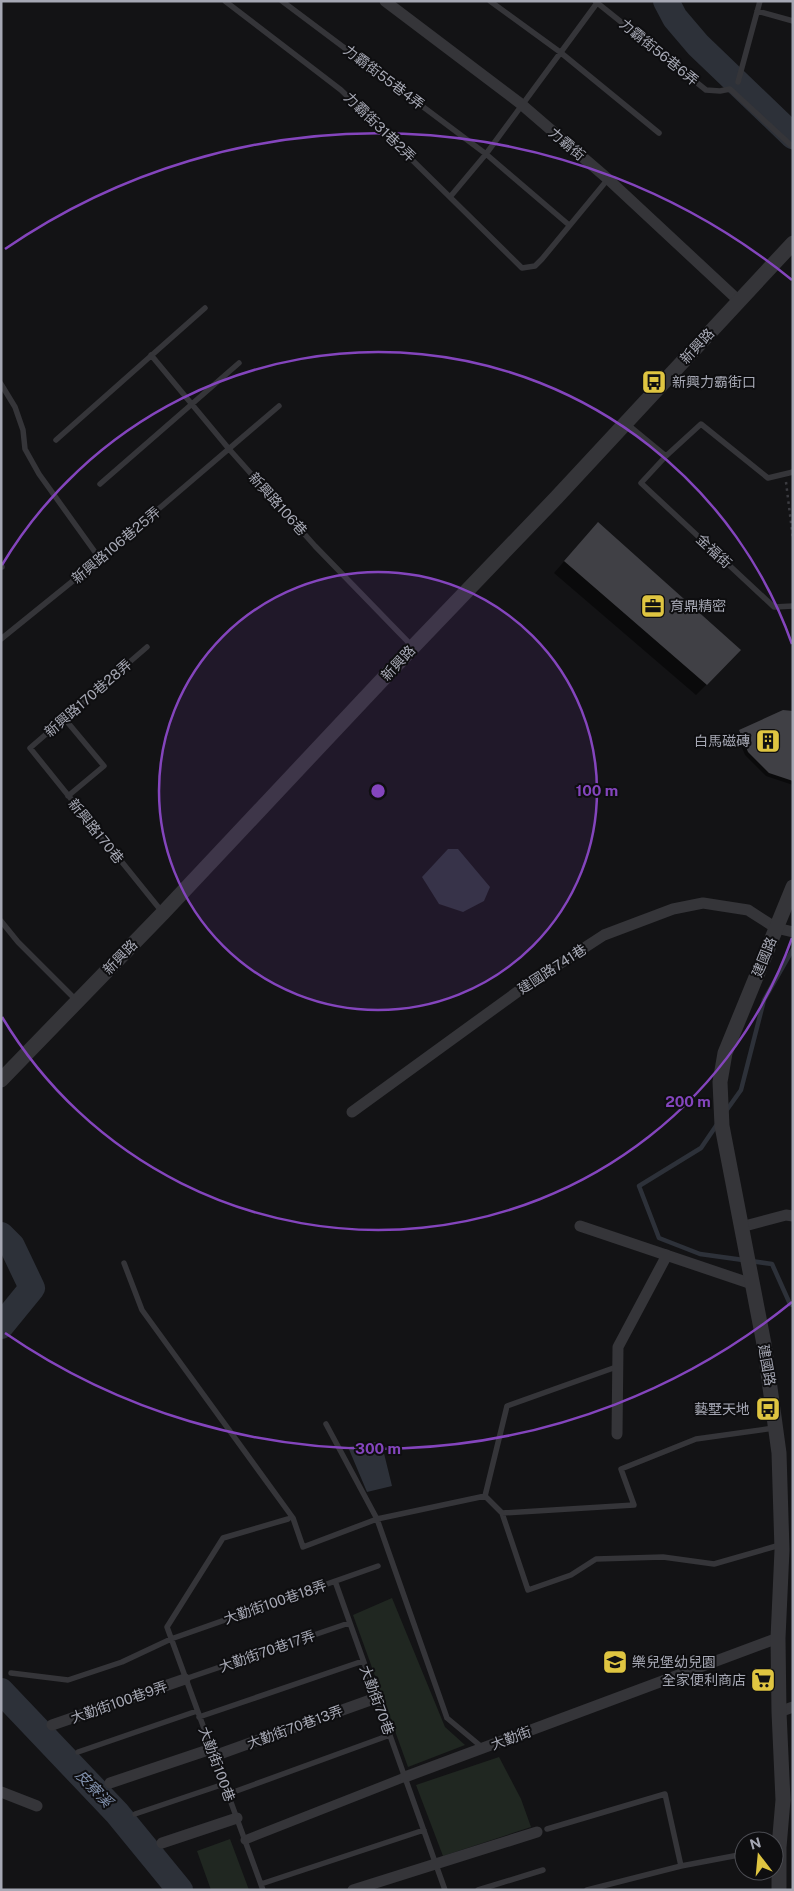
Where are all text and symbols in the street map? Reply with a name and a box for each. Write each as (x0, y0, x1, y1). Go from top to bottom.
street label: 力霸街56巷6弄 (617, 15, 701, 89)
street label: 力霸街55巷4弄 (341, 42, 427, 112)
street label: 力霸街31巷2弄 (341, 89, 419, 165)
street label: 力霸街 (546, 124, 588, 164)
street label: 新興路 (677, 325, 717, 367)
bus stop icon: 新興力霸街口 (641, 369, 667, 395)
place label: 新興力霸街口 (672, 374, 756, 390)
street label: 新興路106巷 (246, 469, 310, 539)
street label: 新興路106巷25弄 (69, 503, 163, 587)
street label: 金福街 (693, 531, 735, 571)
office icon: 育鼎精密 (640, 593, 666, 619)
place label: 育鼎精密 (670, 598, 726, 614)
street label: 新興路 (378, 642, 418, 684)
street label: 新興路170巷28弄 (41, 656, 135, 740)
building icon: 白馬磁磚 (755, 728, 781, 754)
place label: 白馬磁磚 (694, 733, 750, 749)
centre of rings (369, 782, 387, 800)
text: 100 m (576, 782, 618, 799)
street label: 新興路170巷 (65, 795, 127, 867)
street label: 建國路 (749, 935, 779, 979)
street label: 新興路 (100, 936, 140, 978)
street label: 建國路741巷 (515, 941, 589, 997)
text: 200 m (665, 1093, 711, 1110)
street label: 建國路 (755, 1343, 779, 1387)
bus stop icon: 藝墅天地 (755, 1396, 781, 1422)
place label: 藝墅天地 (694, 1401, 750, 1417)
text: 300 m (355, 1440, 401, 1457)
street label: 大勤街100巷18弄 (222, 1577, 328, 1627)
street label: 大勤街70巷17弄 (217, 1627, 317, 1675)
school or university icon: 樂兒堡幼兒園 (602, 1649, 628, 1675)
place label: 樂兒堡幼兒園 (632, 1654, 716, 1670)
street label: 大勤街70巷 (357, 1663, 397, 1737)
supermarket icon: 全家便利商店 (750, 1667, 776, 1693)
place label: 全家便利商店 (662, 1672, 746, 1688)
street label: 大勤街100巷9弄 (68, 1678, 170, 1726)
street label: 大勤街70巷13弄 (245, 1702, 345, 1752)
street label: 大勤街 (489, 1723, 533, 1753)
street label: 大勤街100巷 (196, 1724, 238, 1804)
water label: 皮寮溪 (72, 1766, 117, 1812)
north arrow (734, 1831, 784, 1881)
text: N (748, 1834, 763, 1853)

